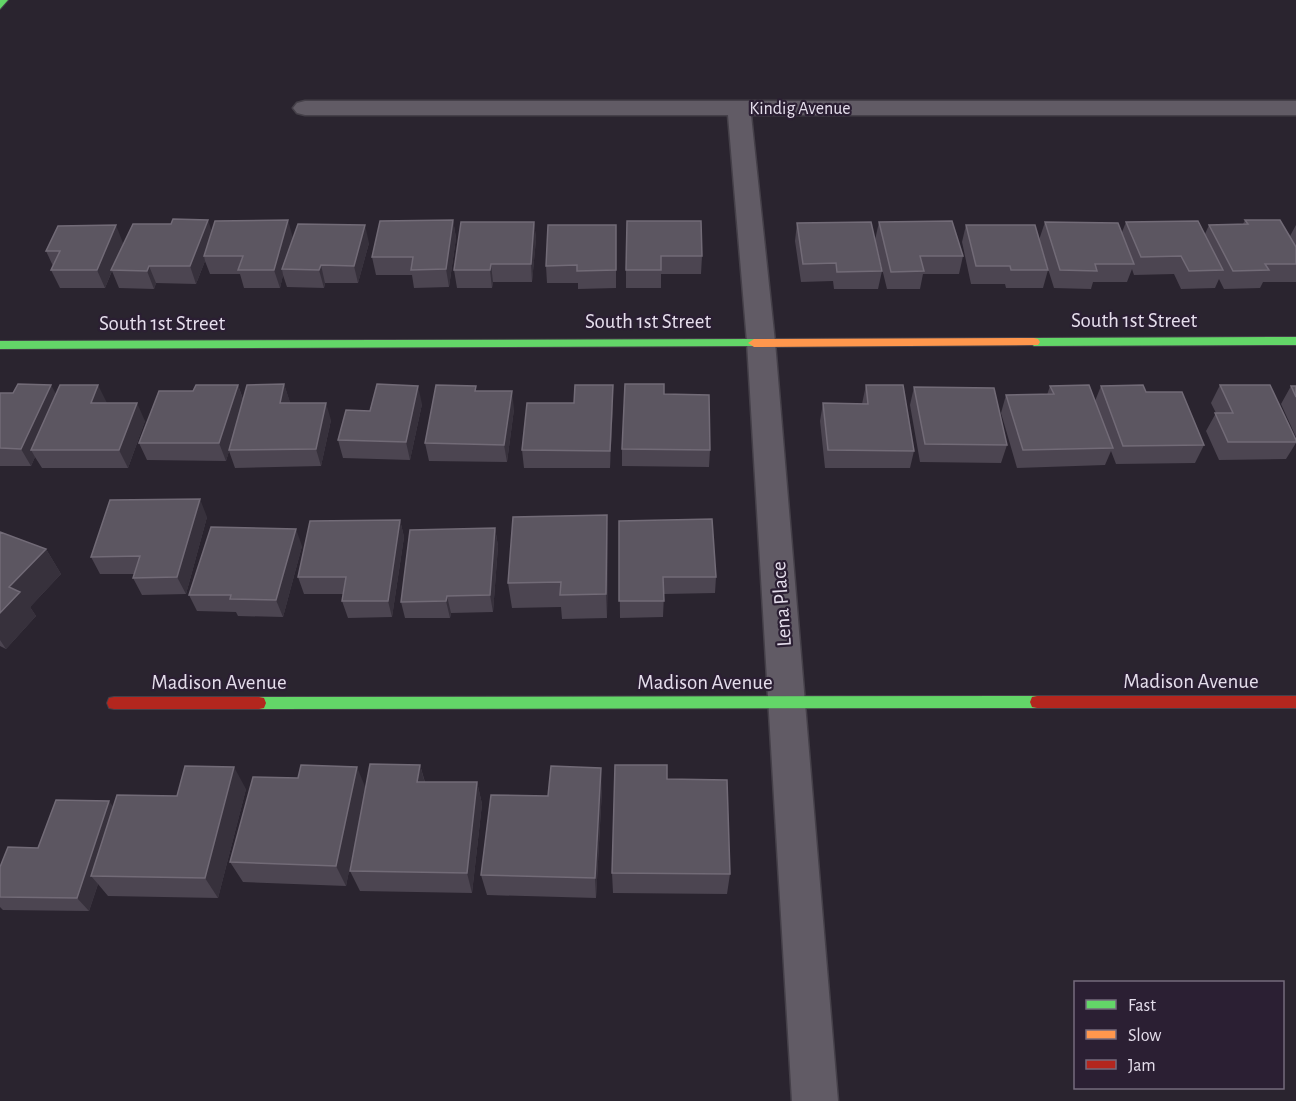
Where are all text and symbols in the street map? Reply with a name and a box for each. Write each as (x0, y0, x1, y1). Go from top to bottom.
street label: Kindig Avenue (749, 100, 851, 118)
street label: South 1st Street (1071, 310, 1197, 331)
street label: South 1st Street (585, 311, 711, 332)
street label: South 1st Street (99, 313, 225, 334)
street label: Lena Place (768, 560, 795, 647)
street label: Madison Avenue (1123, 671, 1259, 692)
street label: Madison Avenue (151, 672, 287, 693)
street label: Madison Avenue (637, 672, 773, 693)
legend (1074, 981, 1284, 1089)
text: Fast (1128, 997, 1156, 1015)
text: Slow (1128, 1027, 1161, 1045)
text: Jam (1128, 1057, 1156, 1075)

